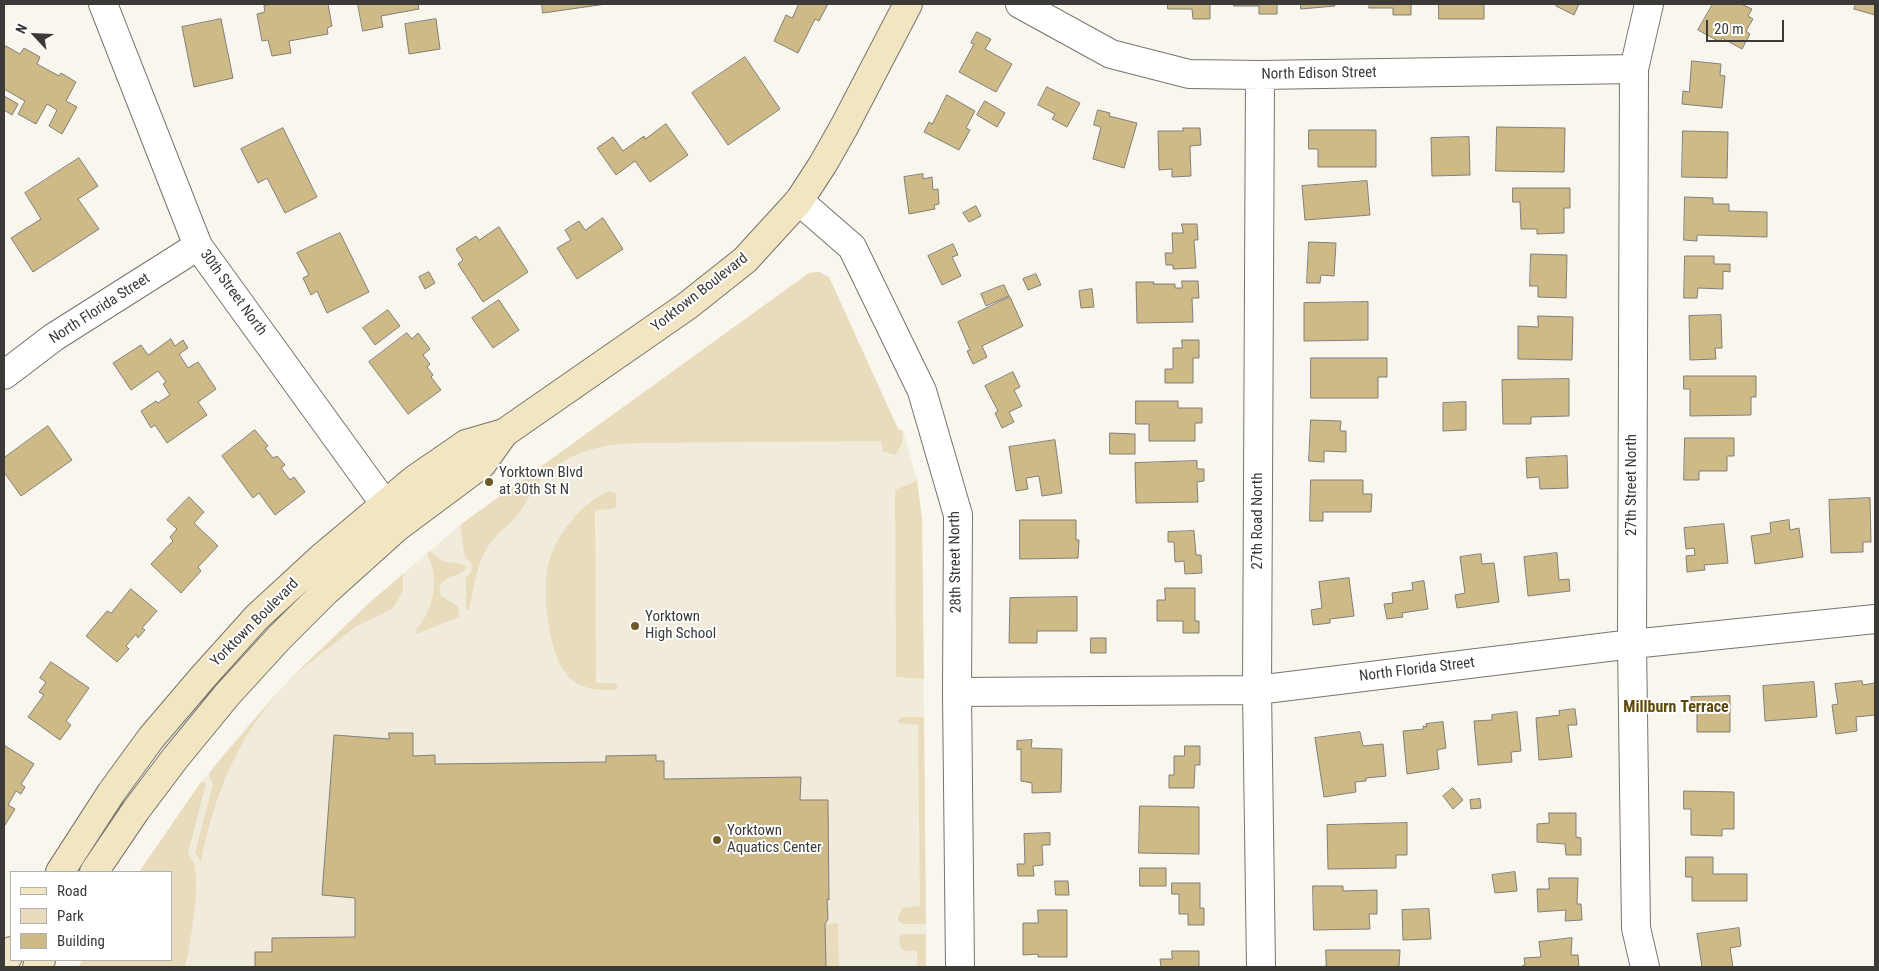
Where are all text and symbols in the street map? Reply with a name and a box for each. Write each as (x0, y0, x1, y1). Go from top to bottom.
north arrow (10, 10, 60, 60)
scale bar (1709, 10, 1786, 42)
text: 20 m (1714, 20, 1744, 38)
text: N (12, 21, 30, 36)
street label: North Edison Street (1261, 64, 1377, 84)
street label: 30th Street North (196, 246, 270, 340)
street label: Yorktown Boulevard (648, 250, 752, 336)
street label: North Florida Street (46, 270, 154, 348)
street label: 27th Street North (1623, 434, 1641, 536)
place label: Yorktown Blvd at 30th St N (499, 464, 583, 499)
street label: 27th Road North (1249, 473, 1267, 569)
marker: Yorktown Blvd at 30th St N (483, 476, 495, 488)
street label: 28th Street North (946, 511, 966, 613)
street label: Yorktown Boulevard (207, 575, 303, 671)
place label: Yorktown High School (645, 608, 716, 643)
marker: Yorktown High School (629, 620, 641, 632)
street label: North Florida Street (1358, 654, 1476, 686)
district label: Millburn Terrace (1623, 698, 1729, 718)
place label: Yorktown Aquatics Center (727, 822, 822, 857)
marker: Yorktown Aquatics Center (711, 834, 723, 846)
legend (10, 871, 172, 961)
text: Road (57, 882, 87, 900)
text: Park (57, 907, 84, 925)
text: Building (57, 932, 105, 950)

